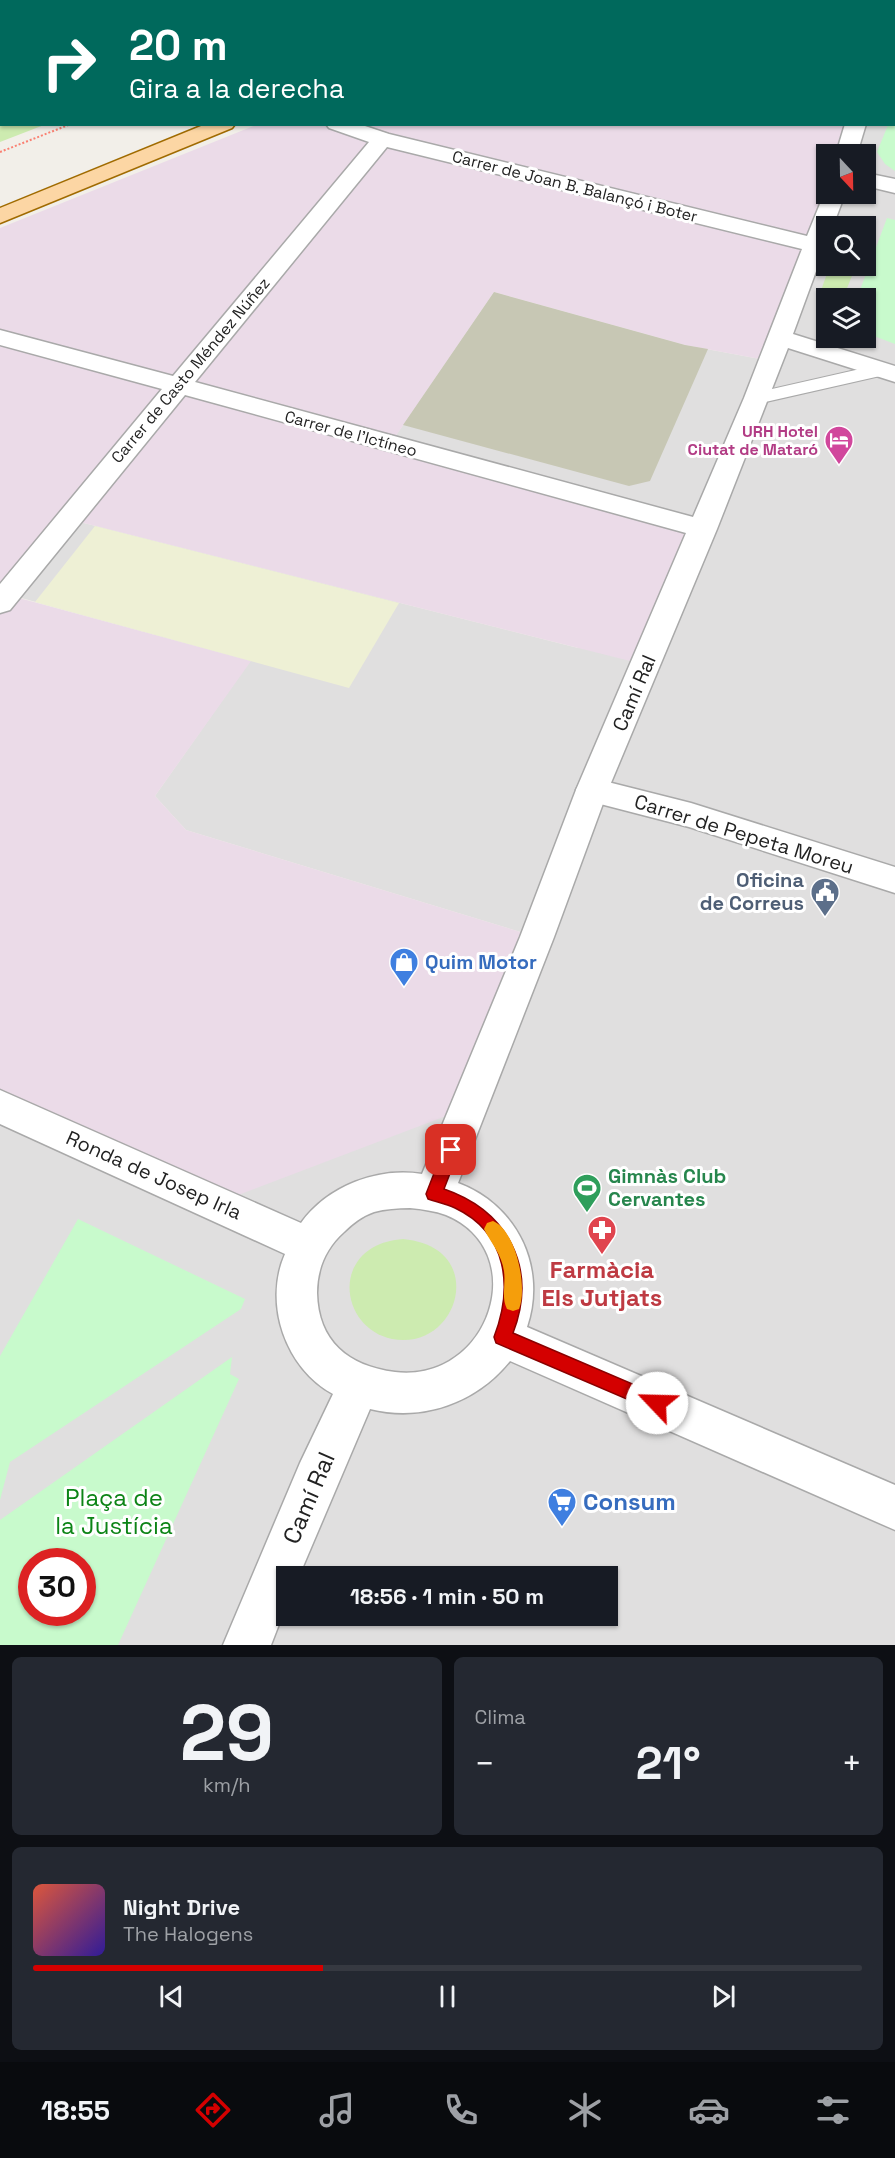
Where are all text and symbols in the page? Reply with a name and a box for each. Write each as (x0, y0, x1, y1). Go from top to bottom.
text: 20 m (129, 19, 228, 72)
icon: right (30, 24, 108, 102)
text: Gira a la derecha (129, 71, 344, 106)
north arrow (816, 144, 876, 204)
map controls (816, 144, 876, 348)
street label: Carrer de Joan B. Balançó i Boter (450, 146, 700, 227)
button: search (816, 216, 876, 276)
street label: Carrer de Casto Méndez Núñez (106, 273, 274, 468)
button: layers (816, 288, 876, 348)
street label: Carrer de l'Ictíneo (282, 406, 419, 461)
place label: URH Hotel Ciutat de Mataró (688, 421, 818, 460)
hotel icon: URH Hotel Ciutat de Mataró (823, 424, 855, 466)
street label: Camí Ral (606, 651, 662, 735)
street label: Carrer de Pepeta Moreu (631, 788, 857, 880)
place label: Oficina de Correus (700, 867, 804, 916)
public building icon: Oficina de Correus (809, 876, 841, 918)
shop icon: Quim Motor (388, 946, 420, 988)
place label: Quim Motor (425, 949, 537, 975)
pin (425, 1124, 476, 1175)
street label: Ronda de Josep Irla (62, 1125, 246, 1225)
icon: arrive (434, 1133, 467, 1166)
place label: Gimnàs Club Cervantes (608, 1163, 726, 1212)
sports icon: Gimnàs Club Cervantes (571, 1172, 603, 1214)
pharmacy icon: Farmàcia Els Jutjats (586, 1214, 618, 1256)
place label: Farmàcia Els Jutjats (542, 1254, 662, 1313)
position arrow (625, 1371, 689, 1435)
street label: Camí Ral (275, 1447, 342, 1548)
park label: Plaça de la Justícia (55, 1482, 173, 1541)
supermarket icon: Consum (546, 1486, 578, 1528)
place label: Consum (583, 1486, 676, 1517)
speed limit sign: 30 (18, 1548, 96, 1626)
text: 18:56 · 1 min · 50 m (350, 1582, 544, 1610)
text: 29 (180, 1683, 274, 1783)
text: Clima (475, 1704, 526, 1730)
text: 21° (636, 1735, 701, 1792)
text: − (475, 1743, 495, 1785)
text: + (842, 1743, 862, 1785)
text: km/h (203, 1772, 251, 1798)
text: Night Drive (123, 1893, 240, 1921)
text: The Halogens (123, 1921, 253, 1947)
icon: previous (155, 1980, 188, 2013)
icon: pause (431, 1980, 464, 2013)
icon: next (707, 1980, 740, 2013)
icon: directions (192, 2089, 234, 2131)
icon: music (316, 2089, 358, 2131)
icon: phone (440, 2089, 482, 2131)
icon: climate (564, 2089, 606, 2131)
icon: car (688, 2089, 730, 2131)
icon: filters (812, 2089, 854, 2131)
text: 18:55 (41, 2093, 110, 2128)

